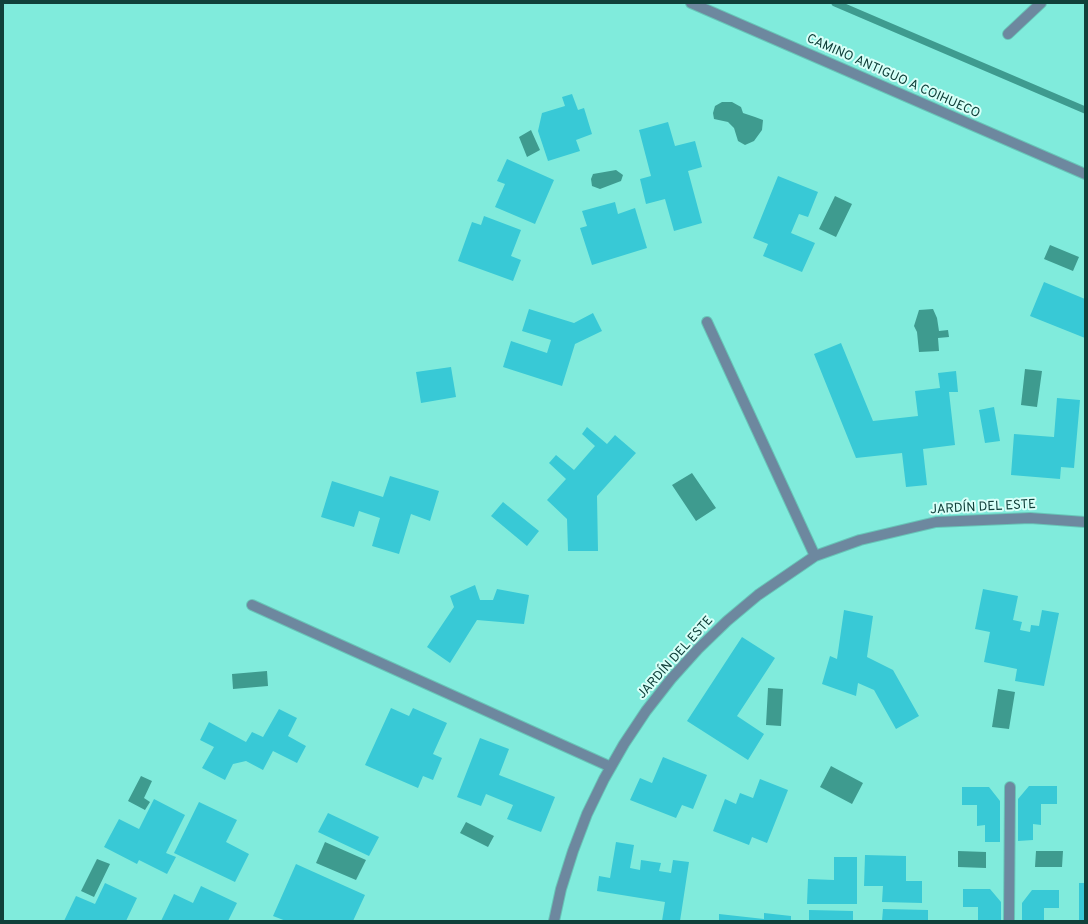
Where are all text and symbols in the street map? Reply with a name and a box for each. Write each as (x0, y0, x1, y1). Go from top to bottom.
street label: CAMINO ANTIGUO A COIHUECO (804, 32, 982, 122)
street label: JARDÍN DEL ESTE (930, 497, 1036, 519)
street label: JARDÍN DEL ESTE (635, 613, 717, 703)

